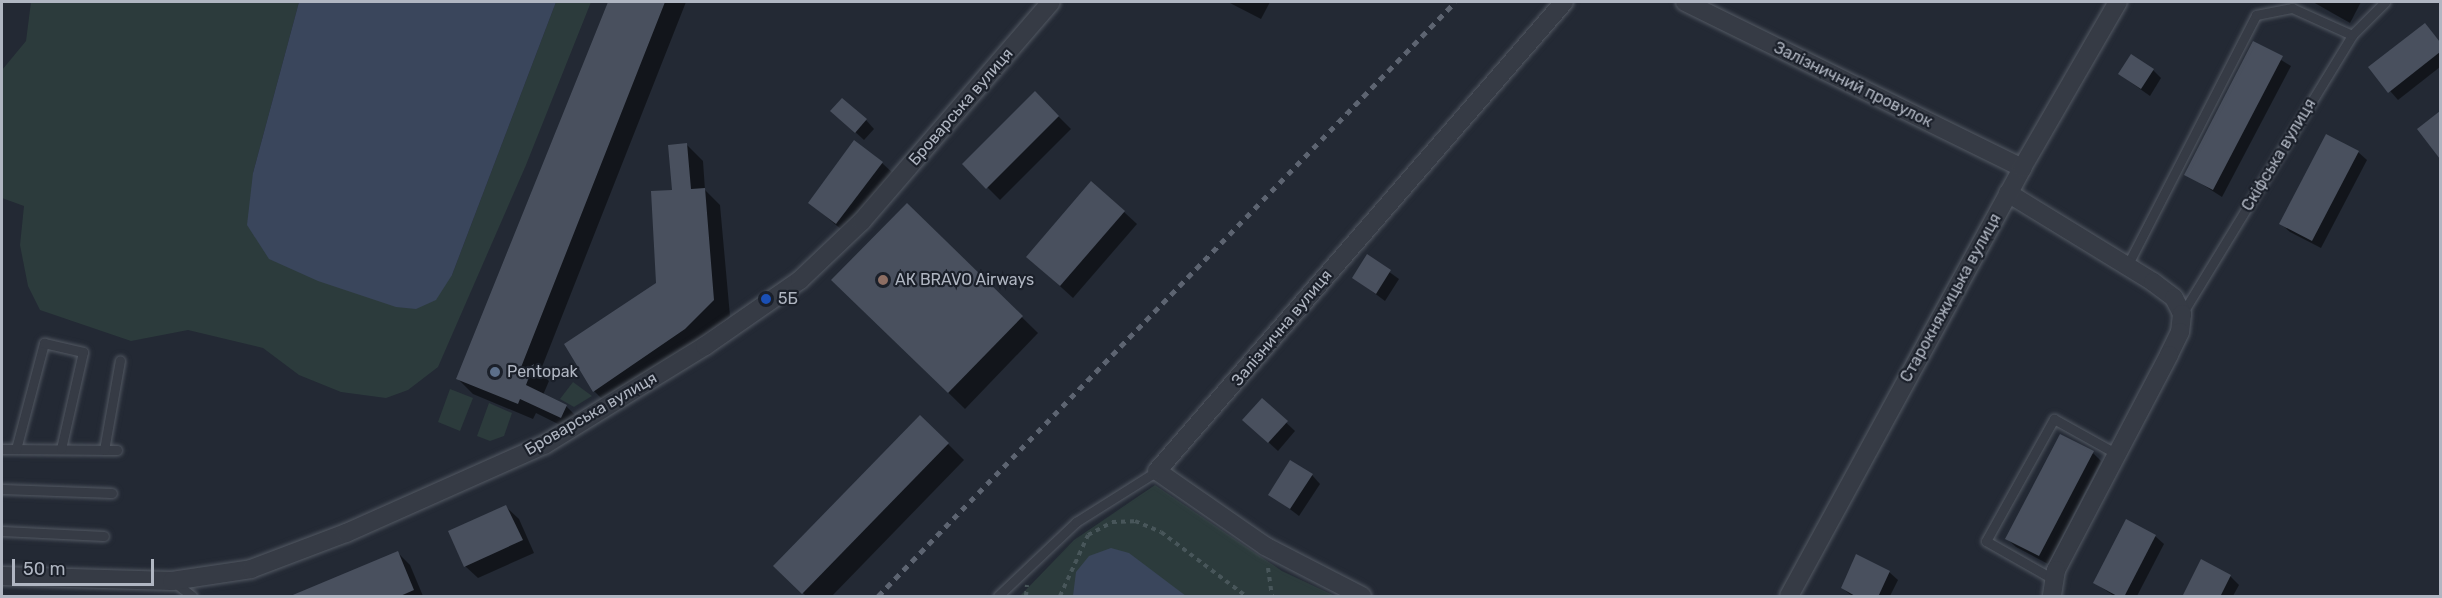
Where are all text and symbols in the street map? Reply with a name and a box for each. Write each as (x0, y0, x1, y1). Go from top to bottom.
street label: Залізничний провулок (1771, 38, 1935, 132)
street label: Броварська вулиця (905, 44, 1017, 170)
street label: Скіфська вулиця (2238, 95, 2320, 215)
street label: Старокняжицька вулиця (1897, 210, 2005, 386)
street label: Залізнична вулиця (1228, 266, 1336, 390)
place label: АК BRAVO Airways (895, 270, 1035, 290)
marker: АК BRAVO Airways (876, 273, 890, 287)
place label: 5Б (778, 289, 798, 309)
marker: 5Б (759, 292, 773, 306)
place label: Pentopak (507, 362, 578, 382)
marker: Pentopak (488, 365, 502, 379)
street label: Броварська вулиця (522, 368, 660, 460)
scale bar (15, 547, 158, 585)
text: 50 m (23, 558, 66, 580)

